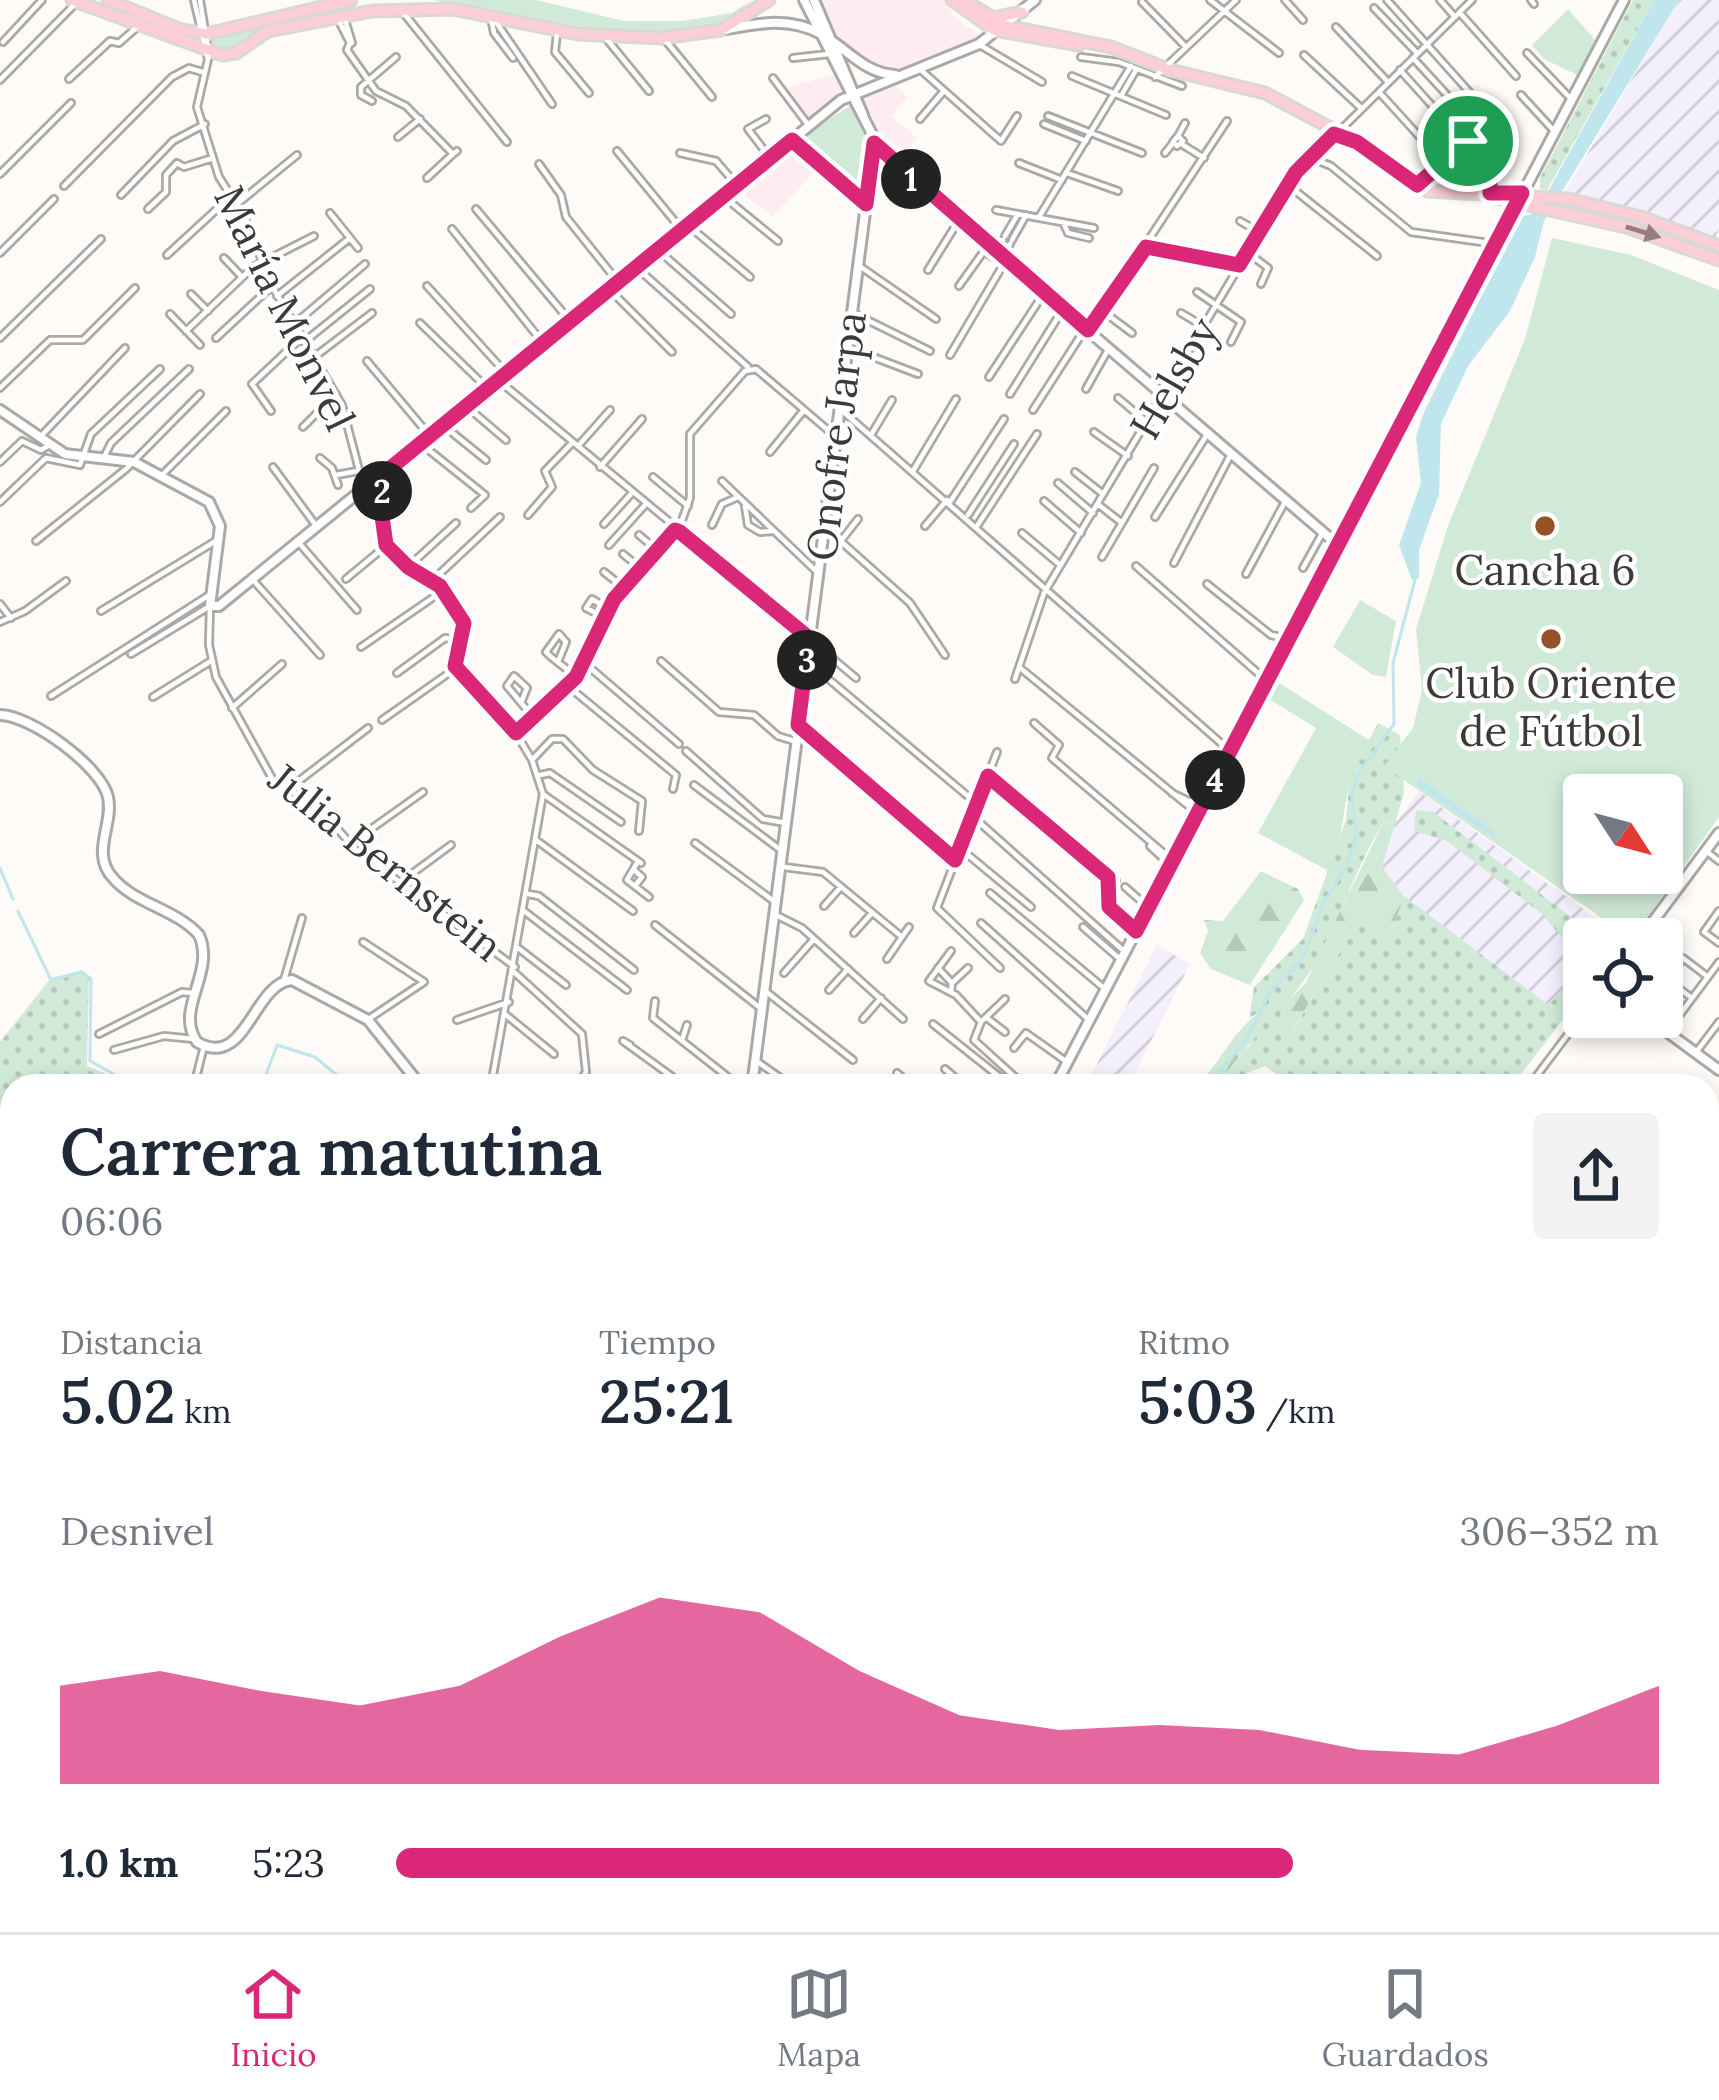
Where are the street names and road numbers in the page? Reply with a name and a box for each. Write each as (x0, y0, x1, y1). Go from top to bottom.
street label: María Monvel (202, 177, 368, 439)
street label: Helsby (1118, 307, 1231, 449)
street label: Onofre Jarpa (794, 308, 878, 564)
street label: Julia Bernstein (257, 751, 514, 973)

